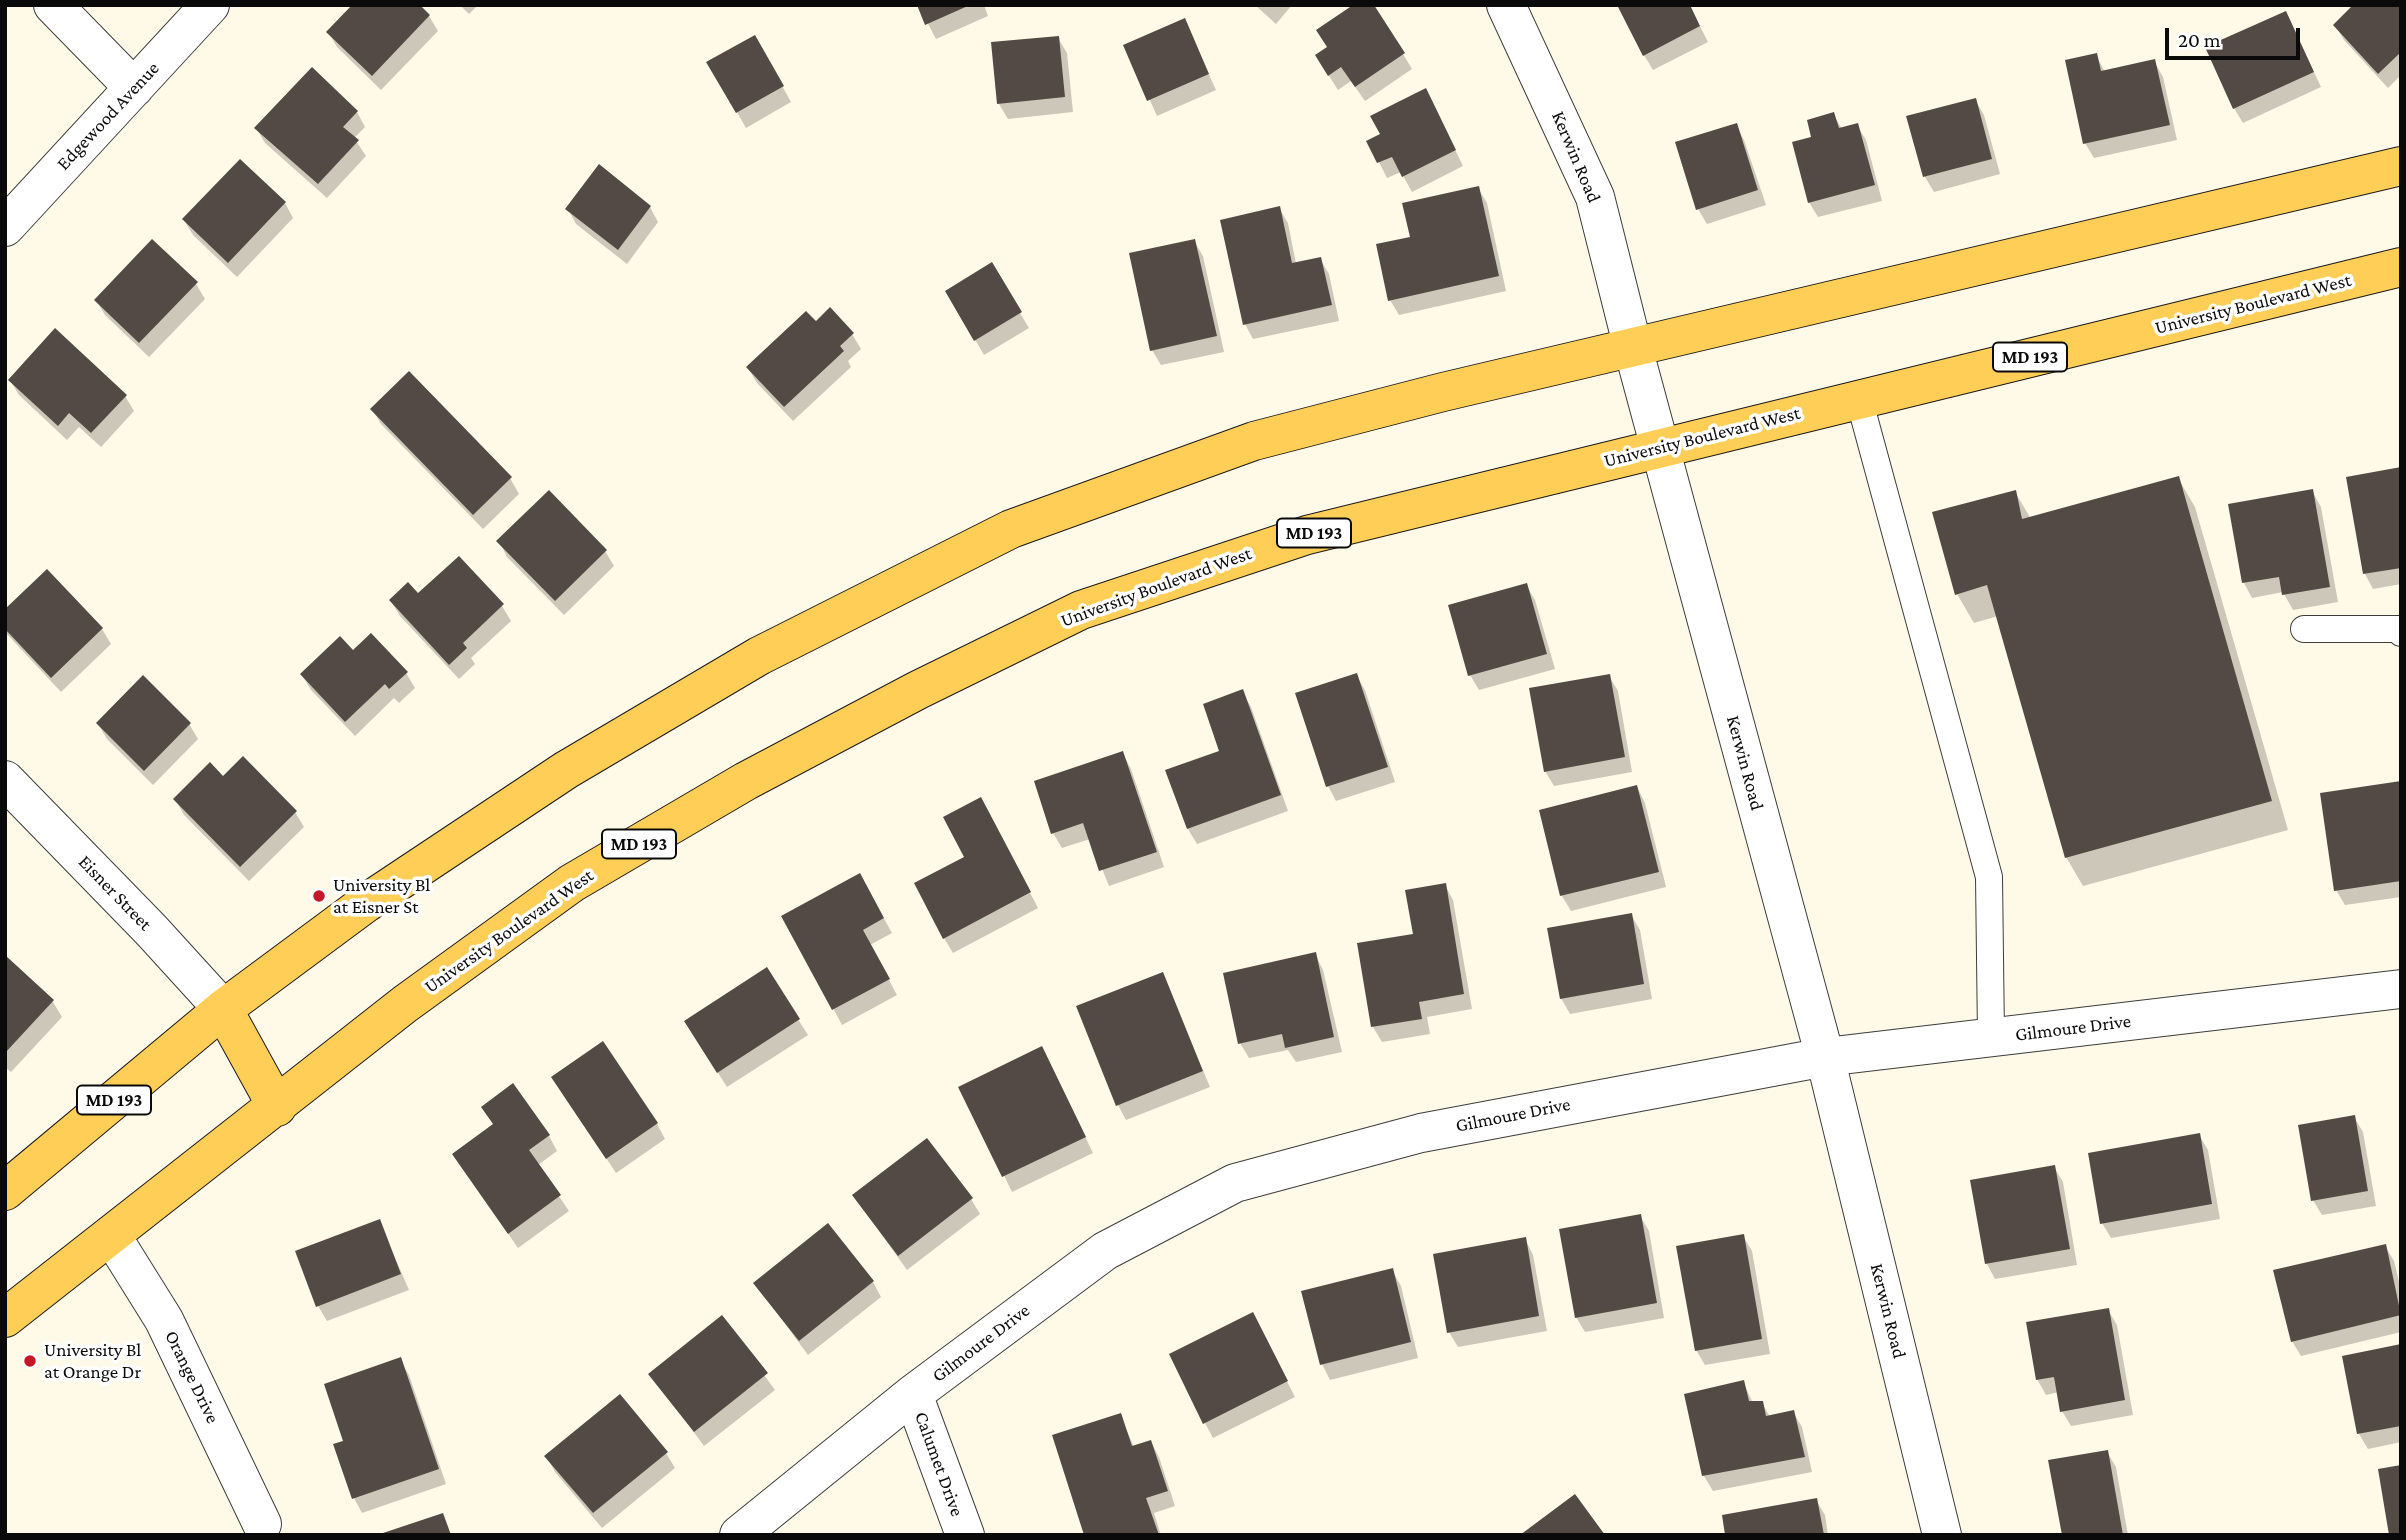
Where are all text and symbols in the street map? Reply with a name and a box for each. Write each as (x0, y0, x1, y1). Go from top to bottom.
scale bar (2168, 14, 2303, 58)
text: 20 m (2178, 28, 2221, 52)
street label: Edgewood Avenue (52, 57, 164, 175)
street label: Kerwin Road (1547, 108, 1605, 206)
street label: University Boulevard West (2153, 269, 2353, 339)
road number: MD 193 (1993, 342, 2067, 372)
street label: University Boulevard West (1602, 402, 1802, 472)
road number: MD 193 (1277, 518, 1351, 548)
street label: University Boulevard West (1058, 542, 1254, 632)
street label: Kerwin Road (1721, 713, 1769, 813)
road number: MD 193 (602, 830, 676, 858)
street label: Eisner Street (73, 851, 157, 935)
street label: University Boulevard West (420, 864, 598, 998)
place label: University Bl at Eisner St (333, 874, 430, 918)
marker: University Bl at Eisner St (311, 888, 327, 904)
street label: Gilmoure Drive (2014, 1010, 2132, 1046)
road number: MD 193 (77, 1086, 151, 1114)
street label: Gilmoure Drive (1454, 1093, 1572, 1137)
street label: Kerwin Road (1865, 1261, 1911, 1361)
street label: Gilmoure Drive (928, 1299, 1034, 1387)
street label: Orange Drive (160, 1327, 224, 1427)
place label: University Bl at Orange Dr (44, 1339, 141, 1383)
marker: University Bl at Orange Dr (22, 1353, 38, 1369)
street label: Calumet Drive (910, 1409, 968, 1519)

